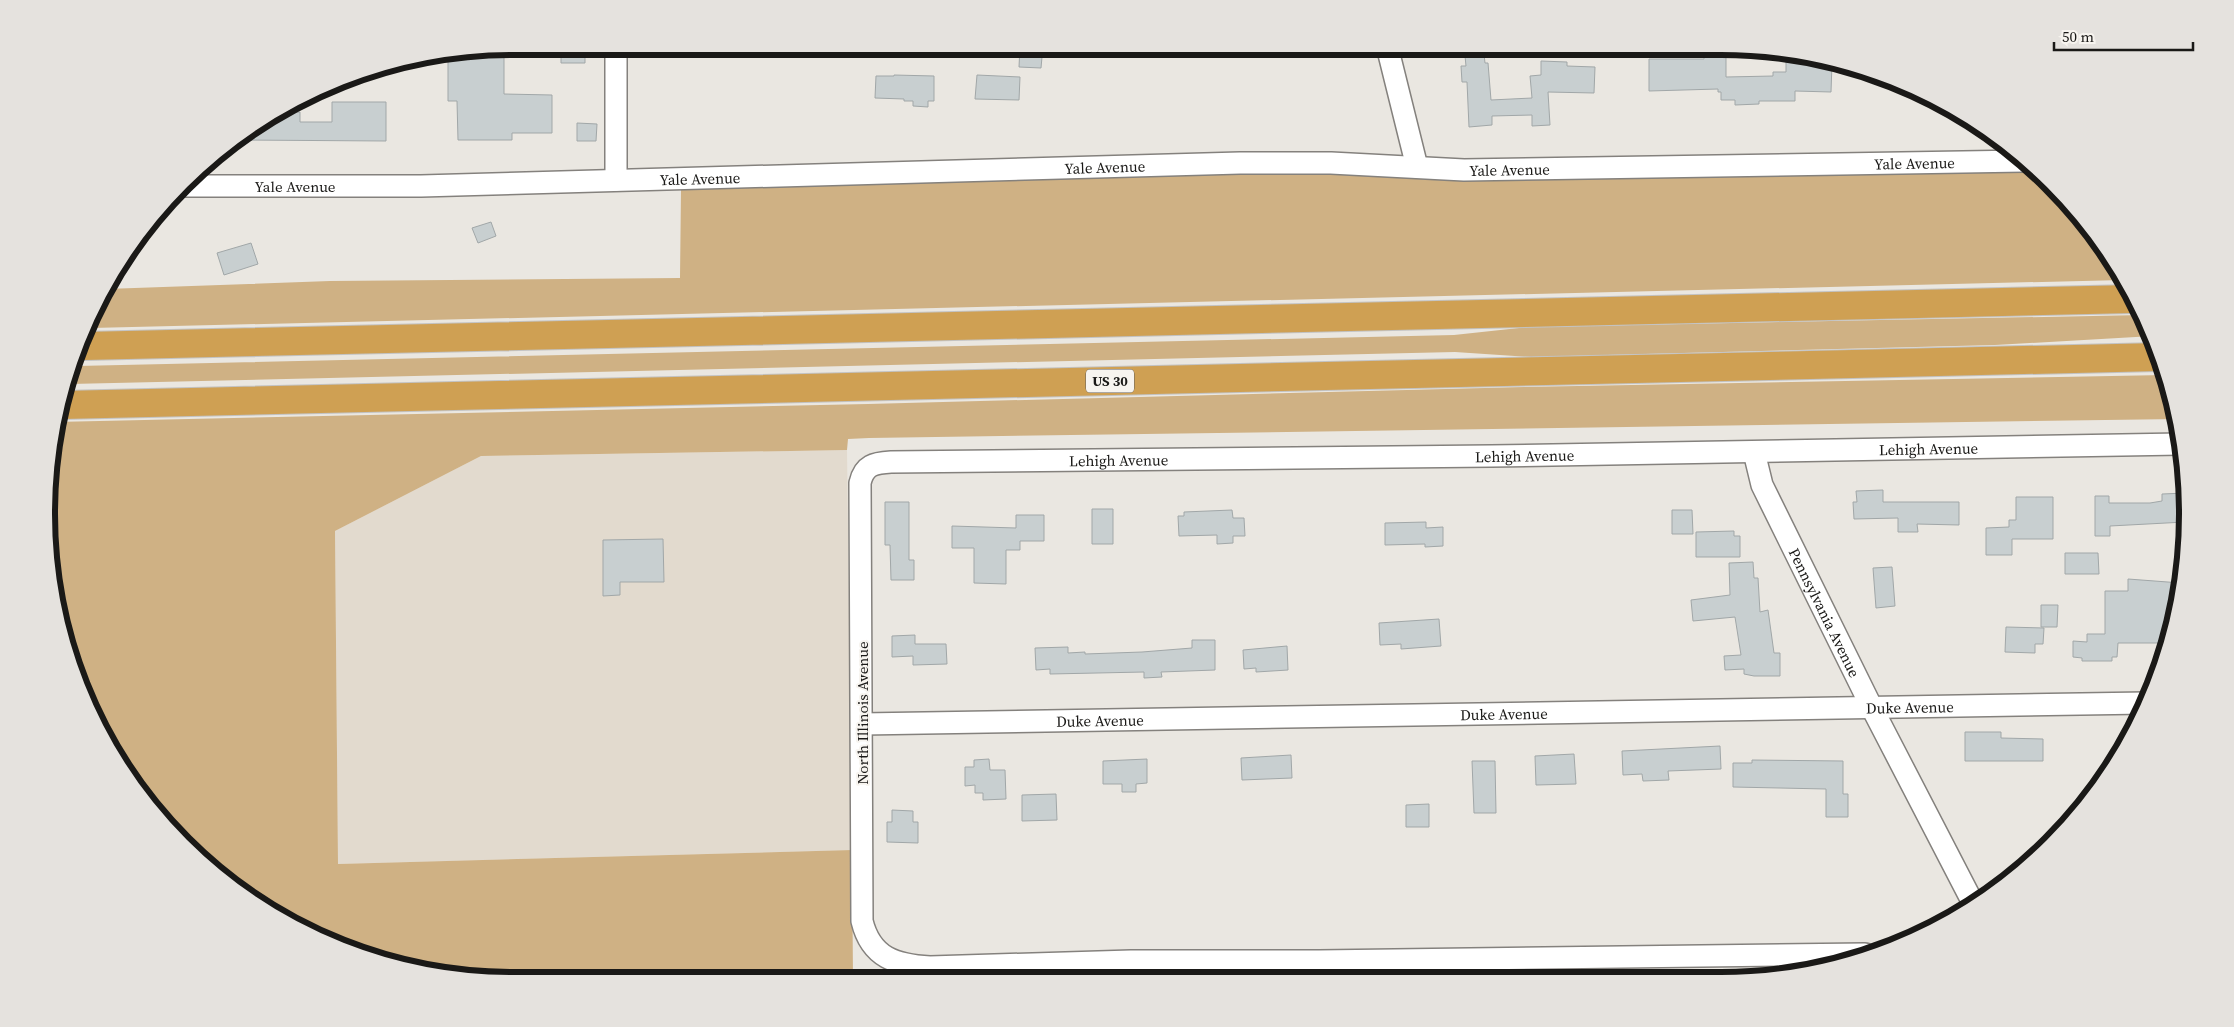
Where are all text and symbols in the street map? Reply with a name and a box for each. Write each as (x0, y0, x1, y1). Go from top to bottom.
scale bar (2054, 20, 2193, 52)
text: 50 m (2062, 26, 2094, 47)
street label: Yale Avenue (1874, 152, 1955, 174)
street label: Yale Avenue (1064, 155, 1146, 178)
street label: Yale Avenue (1469, 158, 1550, 180)
street label: Yale Avenue (659, 167, 741, 190)
street label: Yale Avenue (255, 176, 336, 197)
road number: US 30 (1086, 370, 1134, 392)
street label: Lehigh Avenue (1879, 437, 1979, 460)
street label: Lehigh Avenue (1475, 444, 1575, 467)
street label: Lehigh Avenue (1069, 449, 1169, 471)
street label: Pennsylvania Avenue (1784, 544, 1866, 681)
street label: North Illinois Avenue (852, 641, 873, 785)
street label: Duke Avenue (1866, 696, 1954, 718)
street label: Duke Avenue (1460, 702, 1548, 725)
street label: Duke Avenue (1056, 709, 1144, 731)

